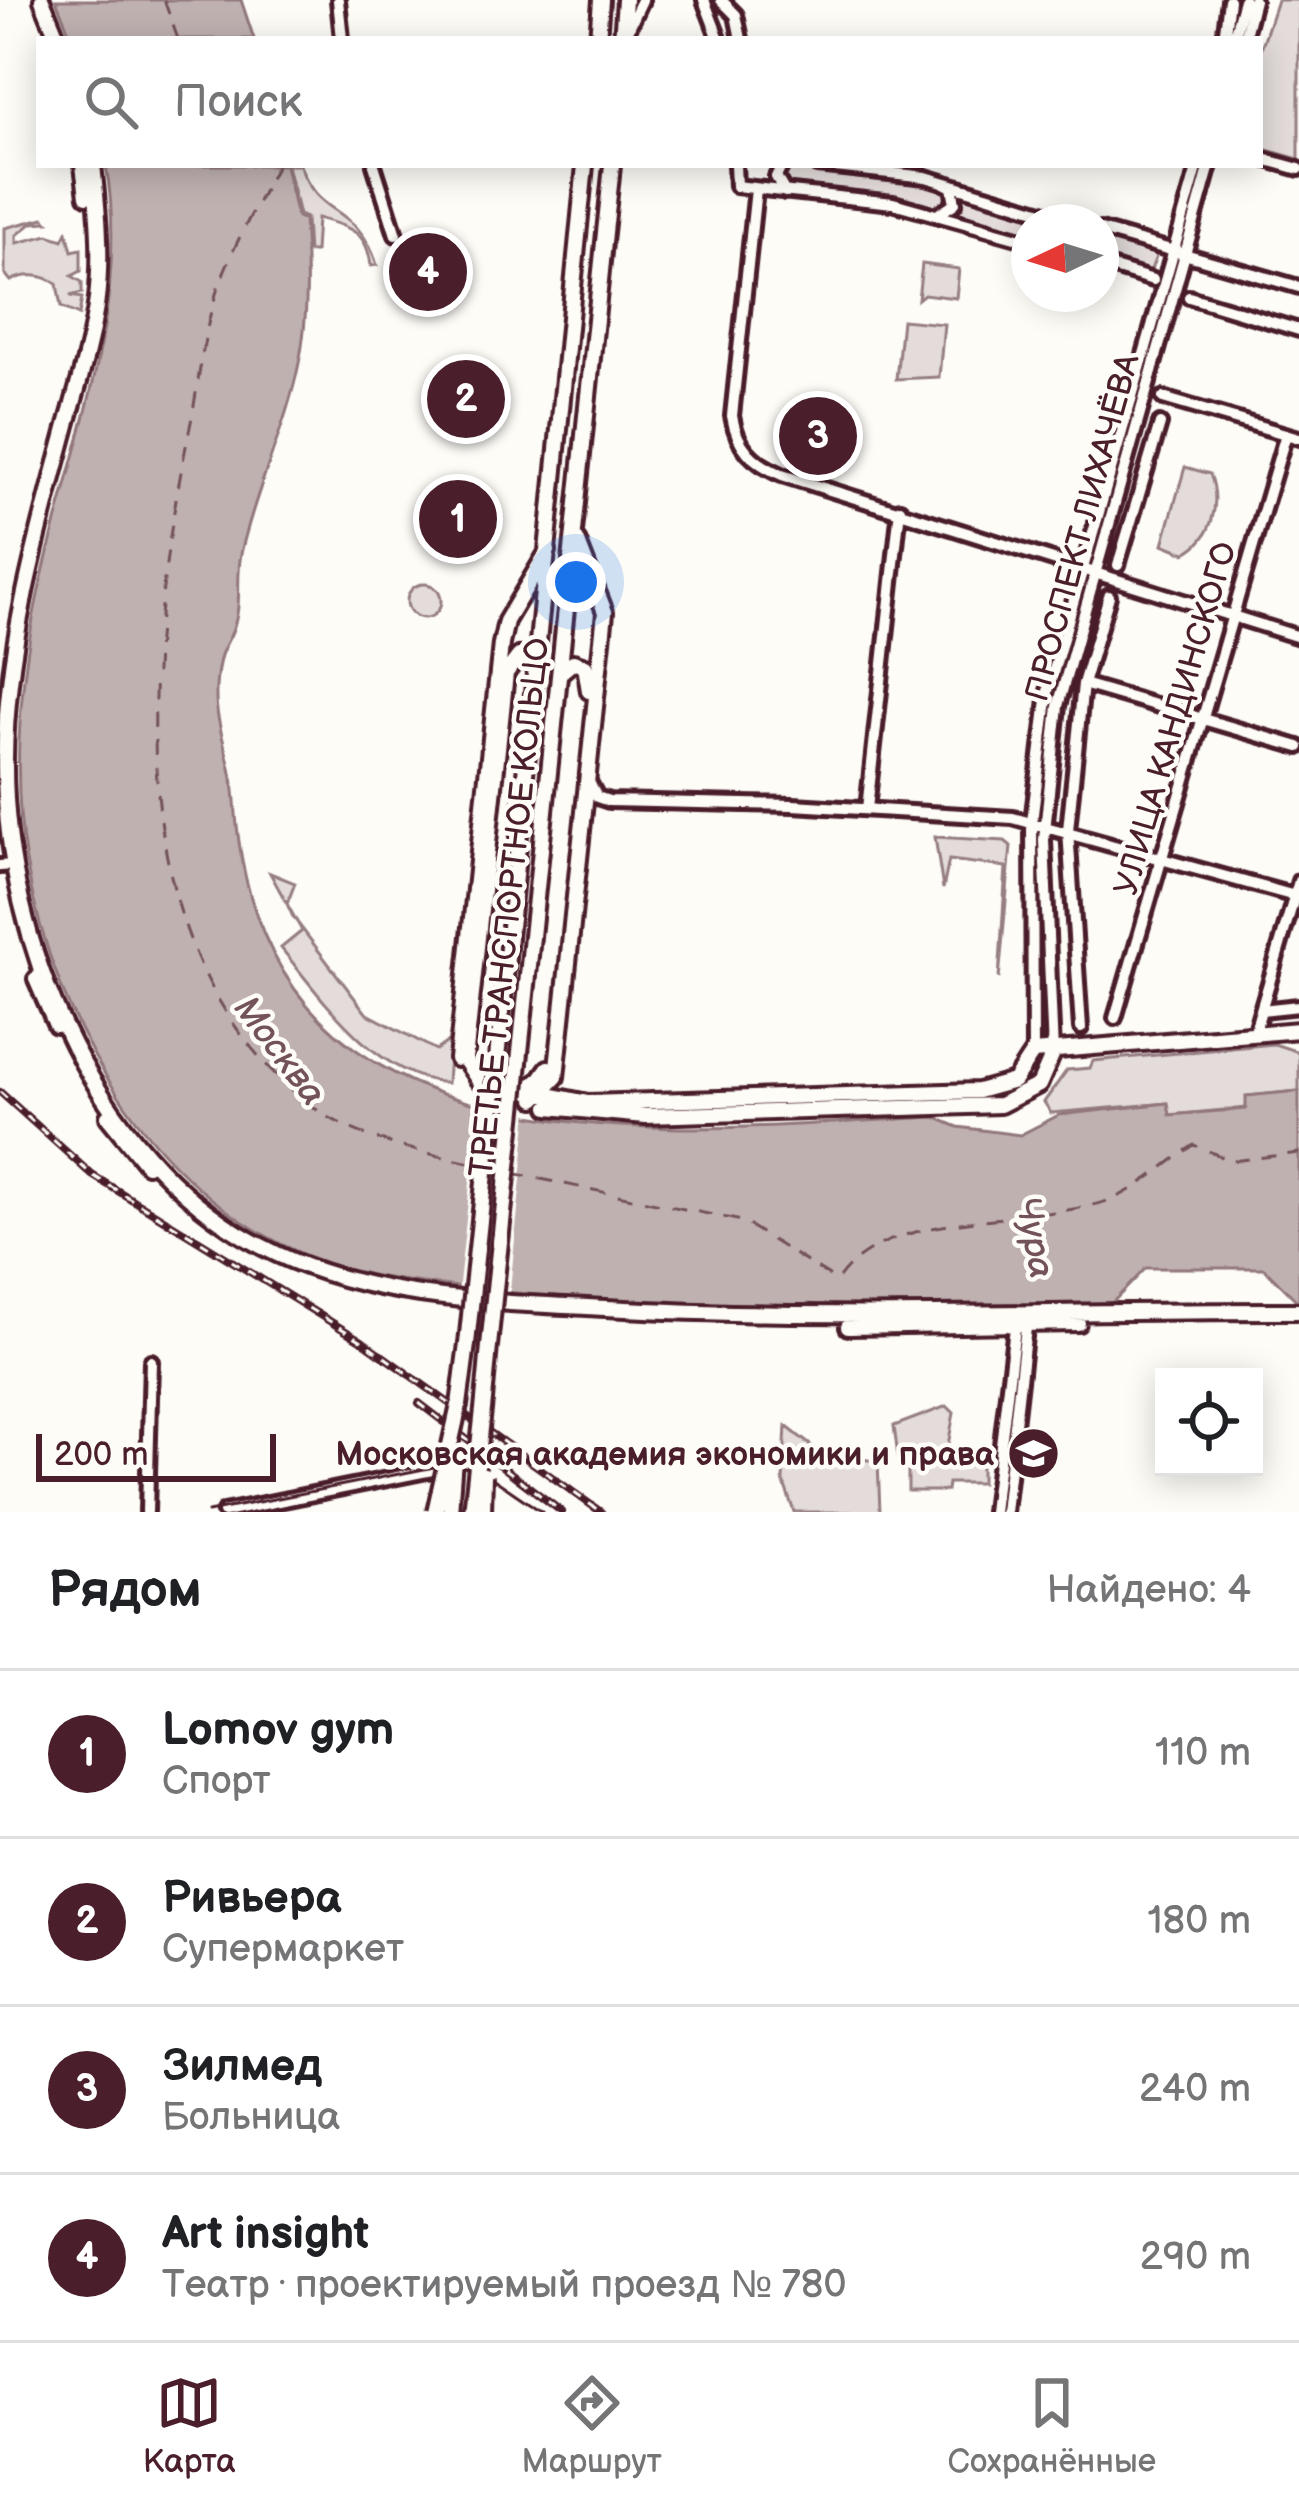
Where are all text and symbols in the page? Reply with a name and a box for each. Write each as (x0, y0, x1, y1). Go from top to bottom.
search box (36, 36, 1263, 168)
icon: search (78, 69, 144, 135)
text: Поиск (174, 75, 302, 130)
north arrow (1011, 204, 1119, 312)
pin: 4 (389, 227, 467, 317)
street label: ПРОСПЕКТ ЛИХАЧЁВА (1017, 349, 1149, 705)
pin: 2 (427, 354, 505, 444)
pin: 3 (779, 391, 857, 481)
pin: 1 (419, 474, 497, 564)
street label: УЛИЦА КАНДИНСКОГО (1106, 537, 1246, 900)
your location (546, 552, 606, 612)
street label: ТРЕТЬЕ ТРАНСПОРТНОЕ КОЛЬЦО (462, 636, 558, 1179)
water label: Москва (224, 988, 334, 1115)
water label: Чура (1005, 1193, 1062, 1282)
map controls (1155, 1368, 1263, 1476)
button: locate (1155, 1368, 1263, 1476)
school or university icon: Московская академия экономики и права (1005, 1425, 1061, 1481)
scale bar (36, 1428, 276, 1481)
text: 200 m (54, 1435, 148, 1475)
place label: Московская академия экономики и права (335, 1435, 995, 1475)
text: Рядом (48, 1560, 202, 1621)
text: Найдено: 4 (1047, 1567, 1251, 1614)
text: Lomov gym (162, 1703, 394, 1758)
text: 1 (79, 1730, 95, 1777)
text: 110 m (1155, 1730, 1251, 1777)
text: Спорт (162, 1758, 271, 1805)
text: Ривьера (162, 1871, 341, 1926)
text: 2 (75, 1898, 99, 1945)
text: 180 m (1147, 1898, 1251, 1945)
text: Супермаркет (162, 1926, 404, 1973)
text: Зилмед (162, 2039, 322, 2094)
text: 3 (76, 2066, 98, 2113)
text: 240 m (1139, 2066, 1251, 2113)
text: Больница (162, 2094, 340, 2141)
text: Art insight (162, 2207, 369, 2262)
text: 4 (76, 2234, 98, 2281)
text: 290 m (1140, 2234, 1251, 2281)
text: Театр · проектируемый проезд № 780 (162, 2262, 846, 2309)
tab: Карта (143, 2370, 236, 2482)
tab: Маршрут (522, 2370, 662, 2482)
tab: Сохранённые (948, 2370, 1156, 2482)

